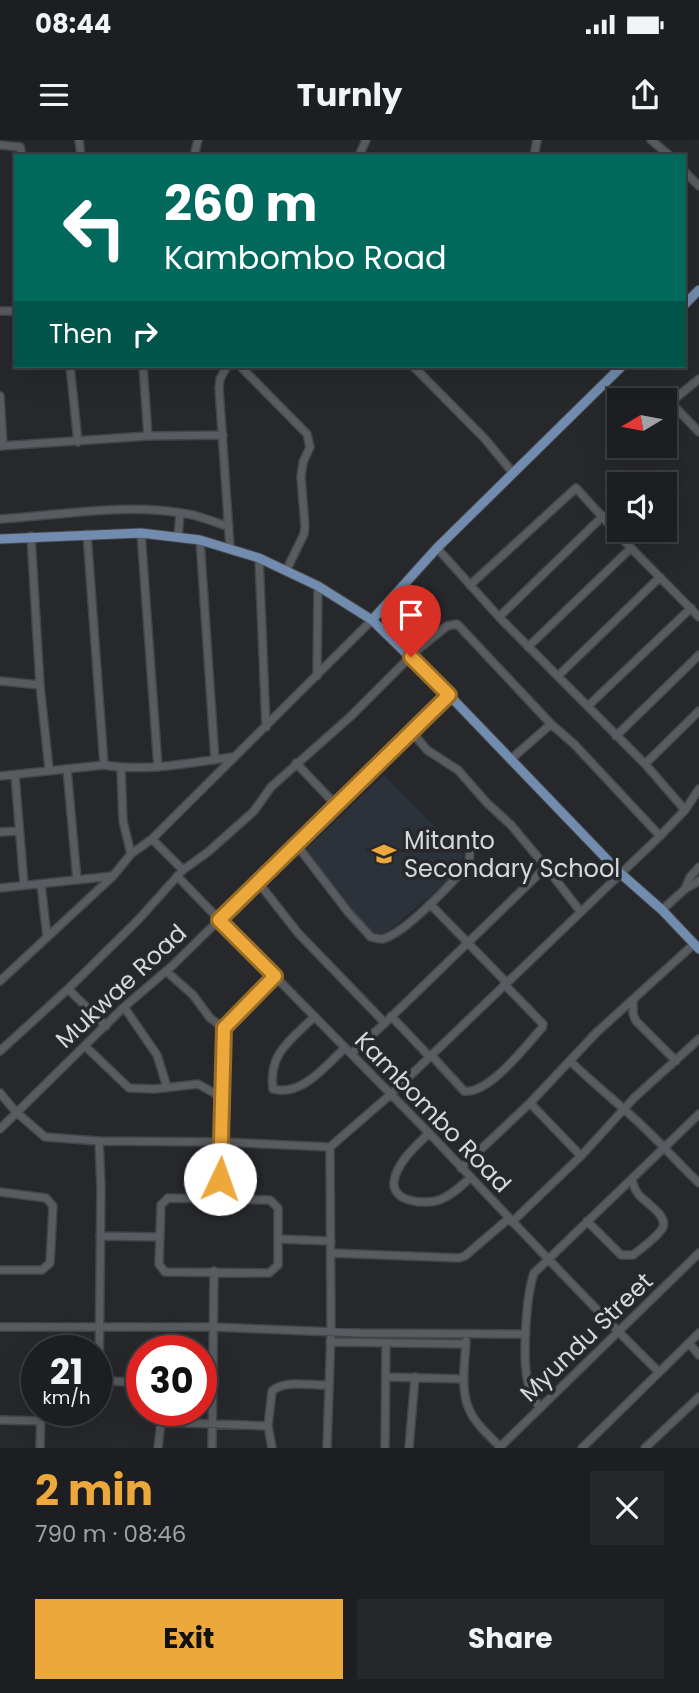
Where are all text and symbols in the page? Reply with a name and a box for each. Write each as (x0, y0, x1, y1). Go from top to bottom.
text: 08:44 (35, 6, 111, 42)
text: Turnly (297, 72, 402, 117)
icon: menu (35, 76, 73, 114)
icon: share (626, 76, 664, 114)
text: 260 m (164, 170, 317, 238)
icon: left (49, 182, 140, 273)
text: Kambombo Road (164, 235, 447, 280)
icon: right (126, 315, 164, 353)
text: Then (49, 316, 112, 352)
north arrow (607, 388, 677, 458)
map controls (607, 388, 677, 542)
button: sound (607, 472, 677, 542)
pin (381, 585, 441, 657)
icon: arrive (392, 596, 430, 634)
place label: Mitanto Secondary School (404, 824, 620, 885)
school or university icon: Mitanto Secondary School (370, 840, 398, 868)
street label: Mukwae Road (48, 917, 194, 1055)
street label: Kambombo Road (347, 1024, 519, 1200)
position arrow (183, 1142, 257, 1216)
street label: Myundu Street (512, 1265, 660, 1409)
speed limit sign: 30 (126, 1335, 217, 1426)
text: 21 (50, 1347, 83, 1396)
text: km/h (43, 1385, 90, 1410)
text: 2 min (35, 1461, 153, 1520)
button: close (590, 1471, 664, 1545)
text: 790 m · 08:46 (35, 1518, 186, 1550)
button: Exit (35, 1599, 343, 1679)
button: Share (357, 1599, 664, 1679)

